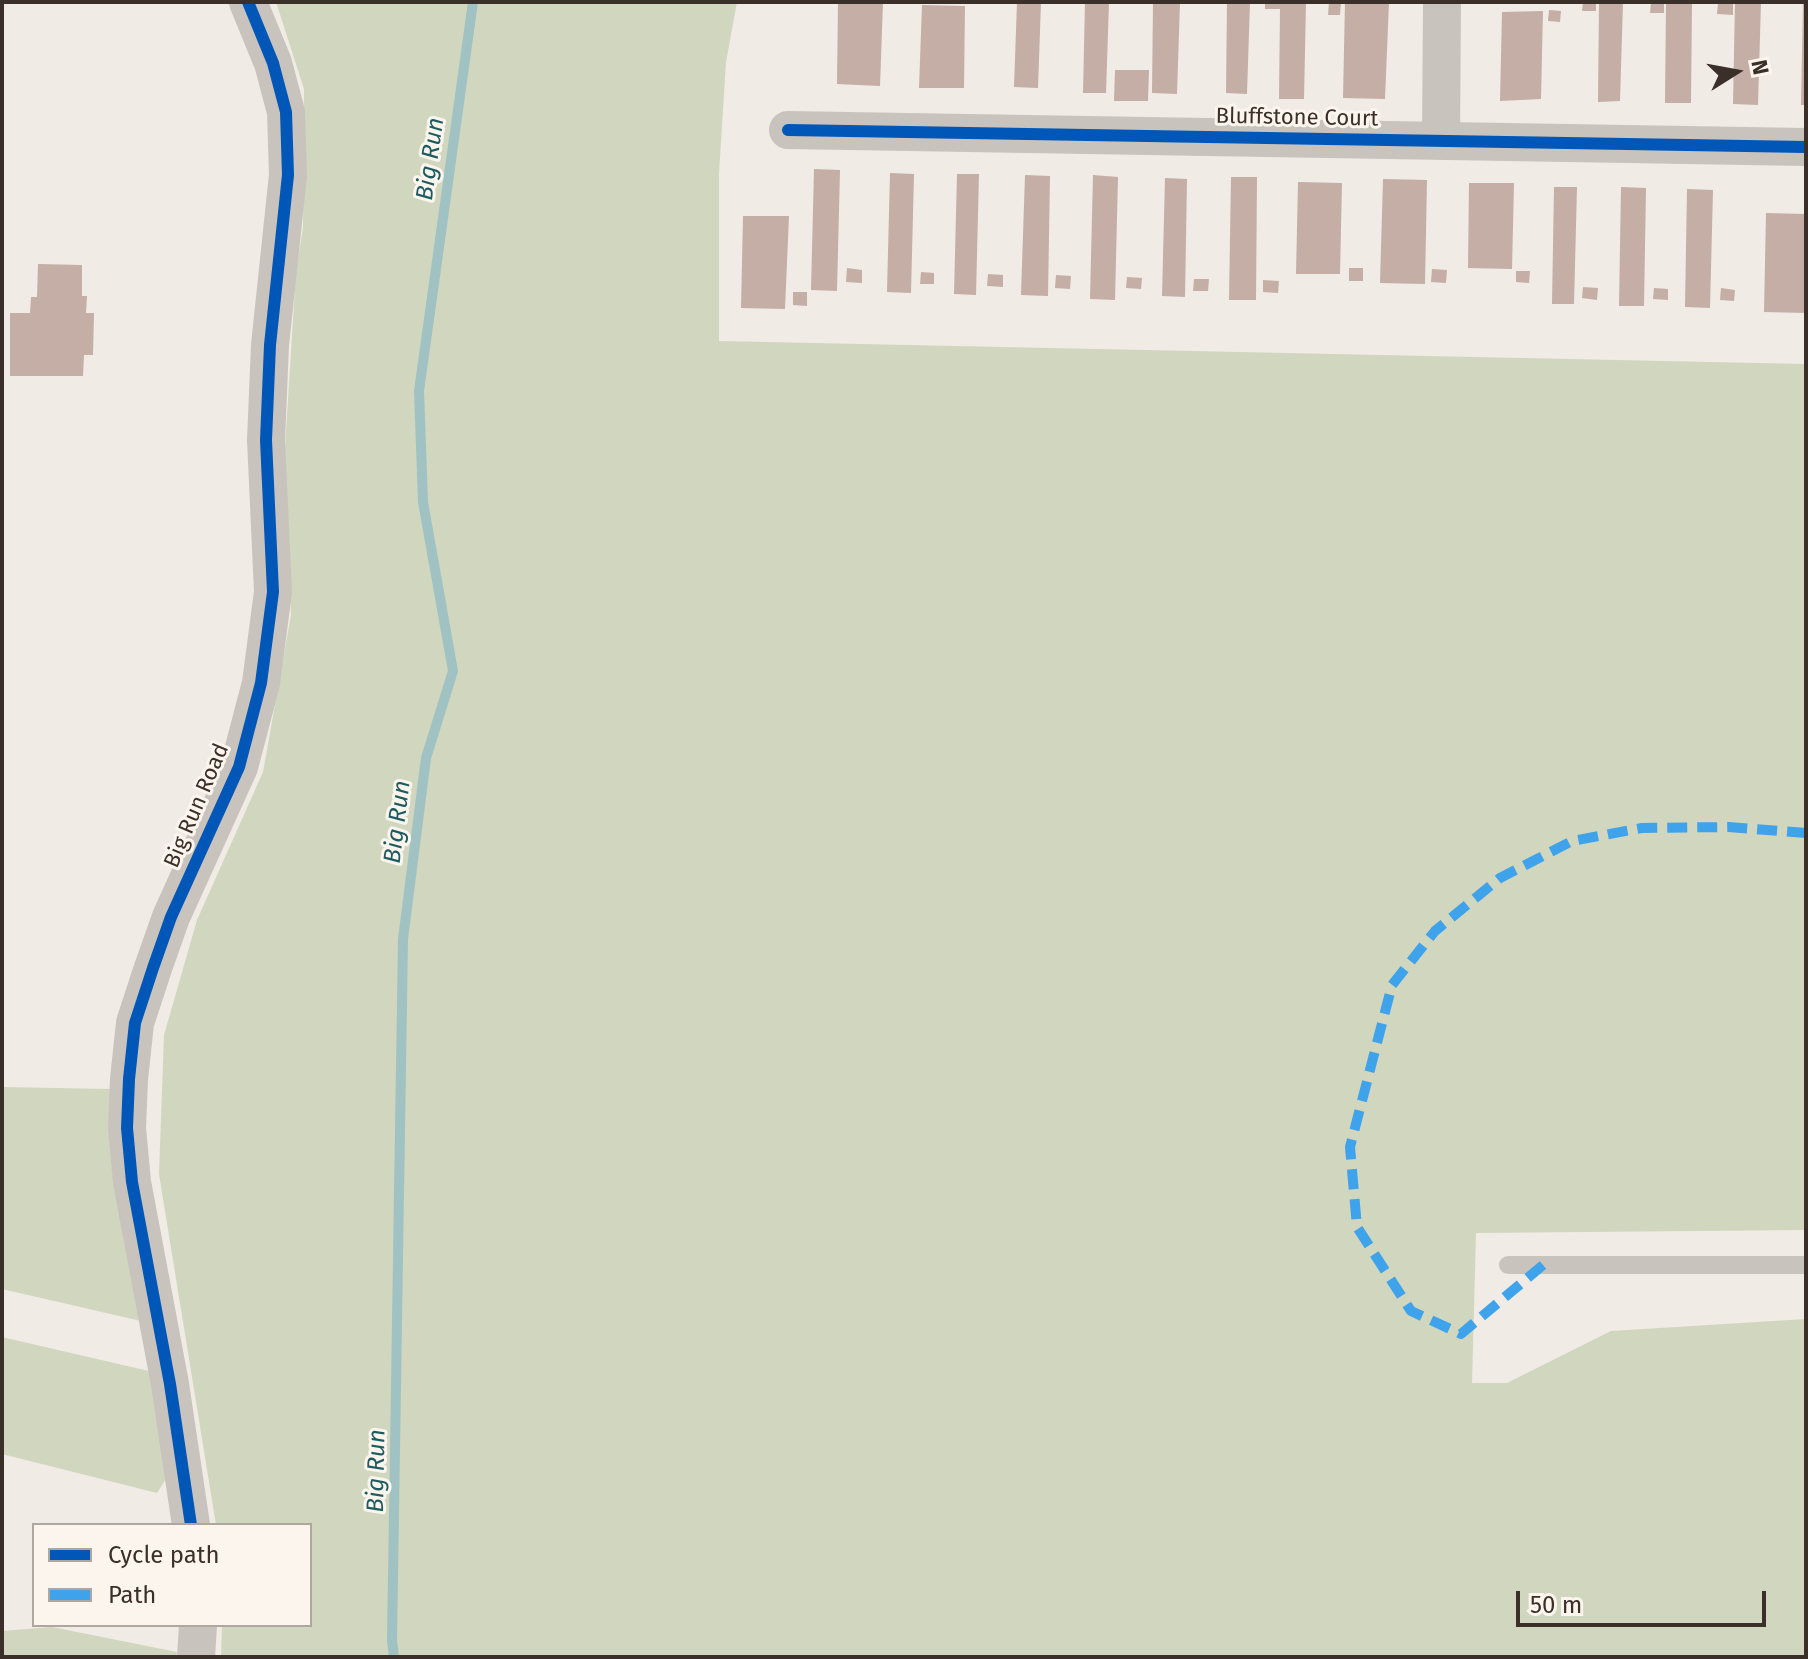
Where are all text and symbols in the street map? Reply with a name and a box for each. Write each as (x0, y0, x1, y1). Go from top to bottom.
north arrow (1696, 32, 1776, 112)
text: N (1745, 58, 1775, 77)
street label: Bluffstone Court (1215, 103, 1379, 133)
water label: Big Run (411, 116, 451, 202)
street label: Big Run Road (159, 740, 235, 872)
water label: Big Run (379, 779, 417, 865)
water label: Big Run (362, 1429, 392, 1513)
legend (32, 1523, 312, 1627)
text: Cycle path (108, 1541, 220, 1569)
scale bar (1520, 1575, 1770, 1625)
text: Path (108, 1581, 156, 1609)
text: 50 m (1530, 1591, 1582, 1619)

